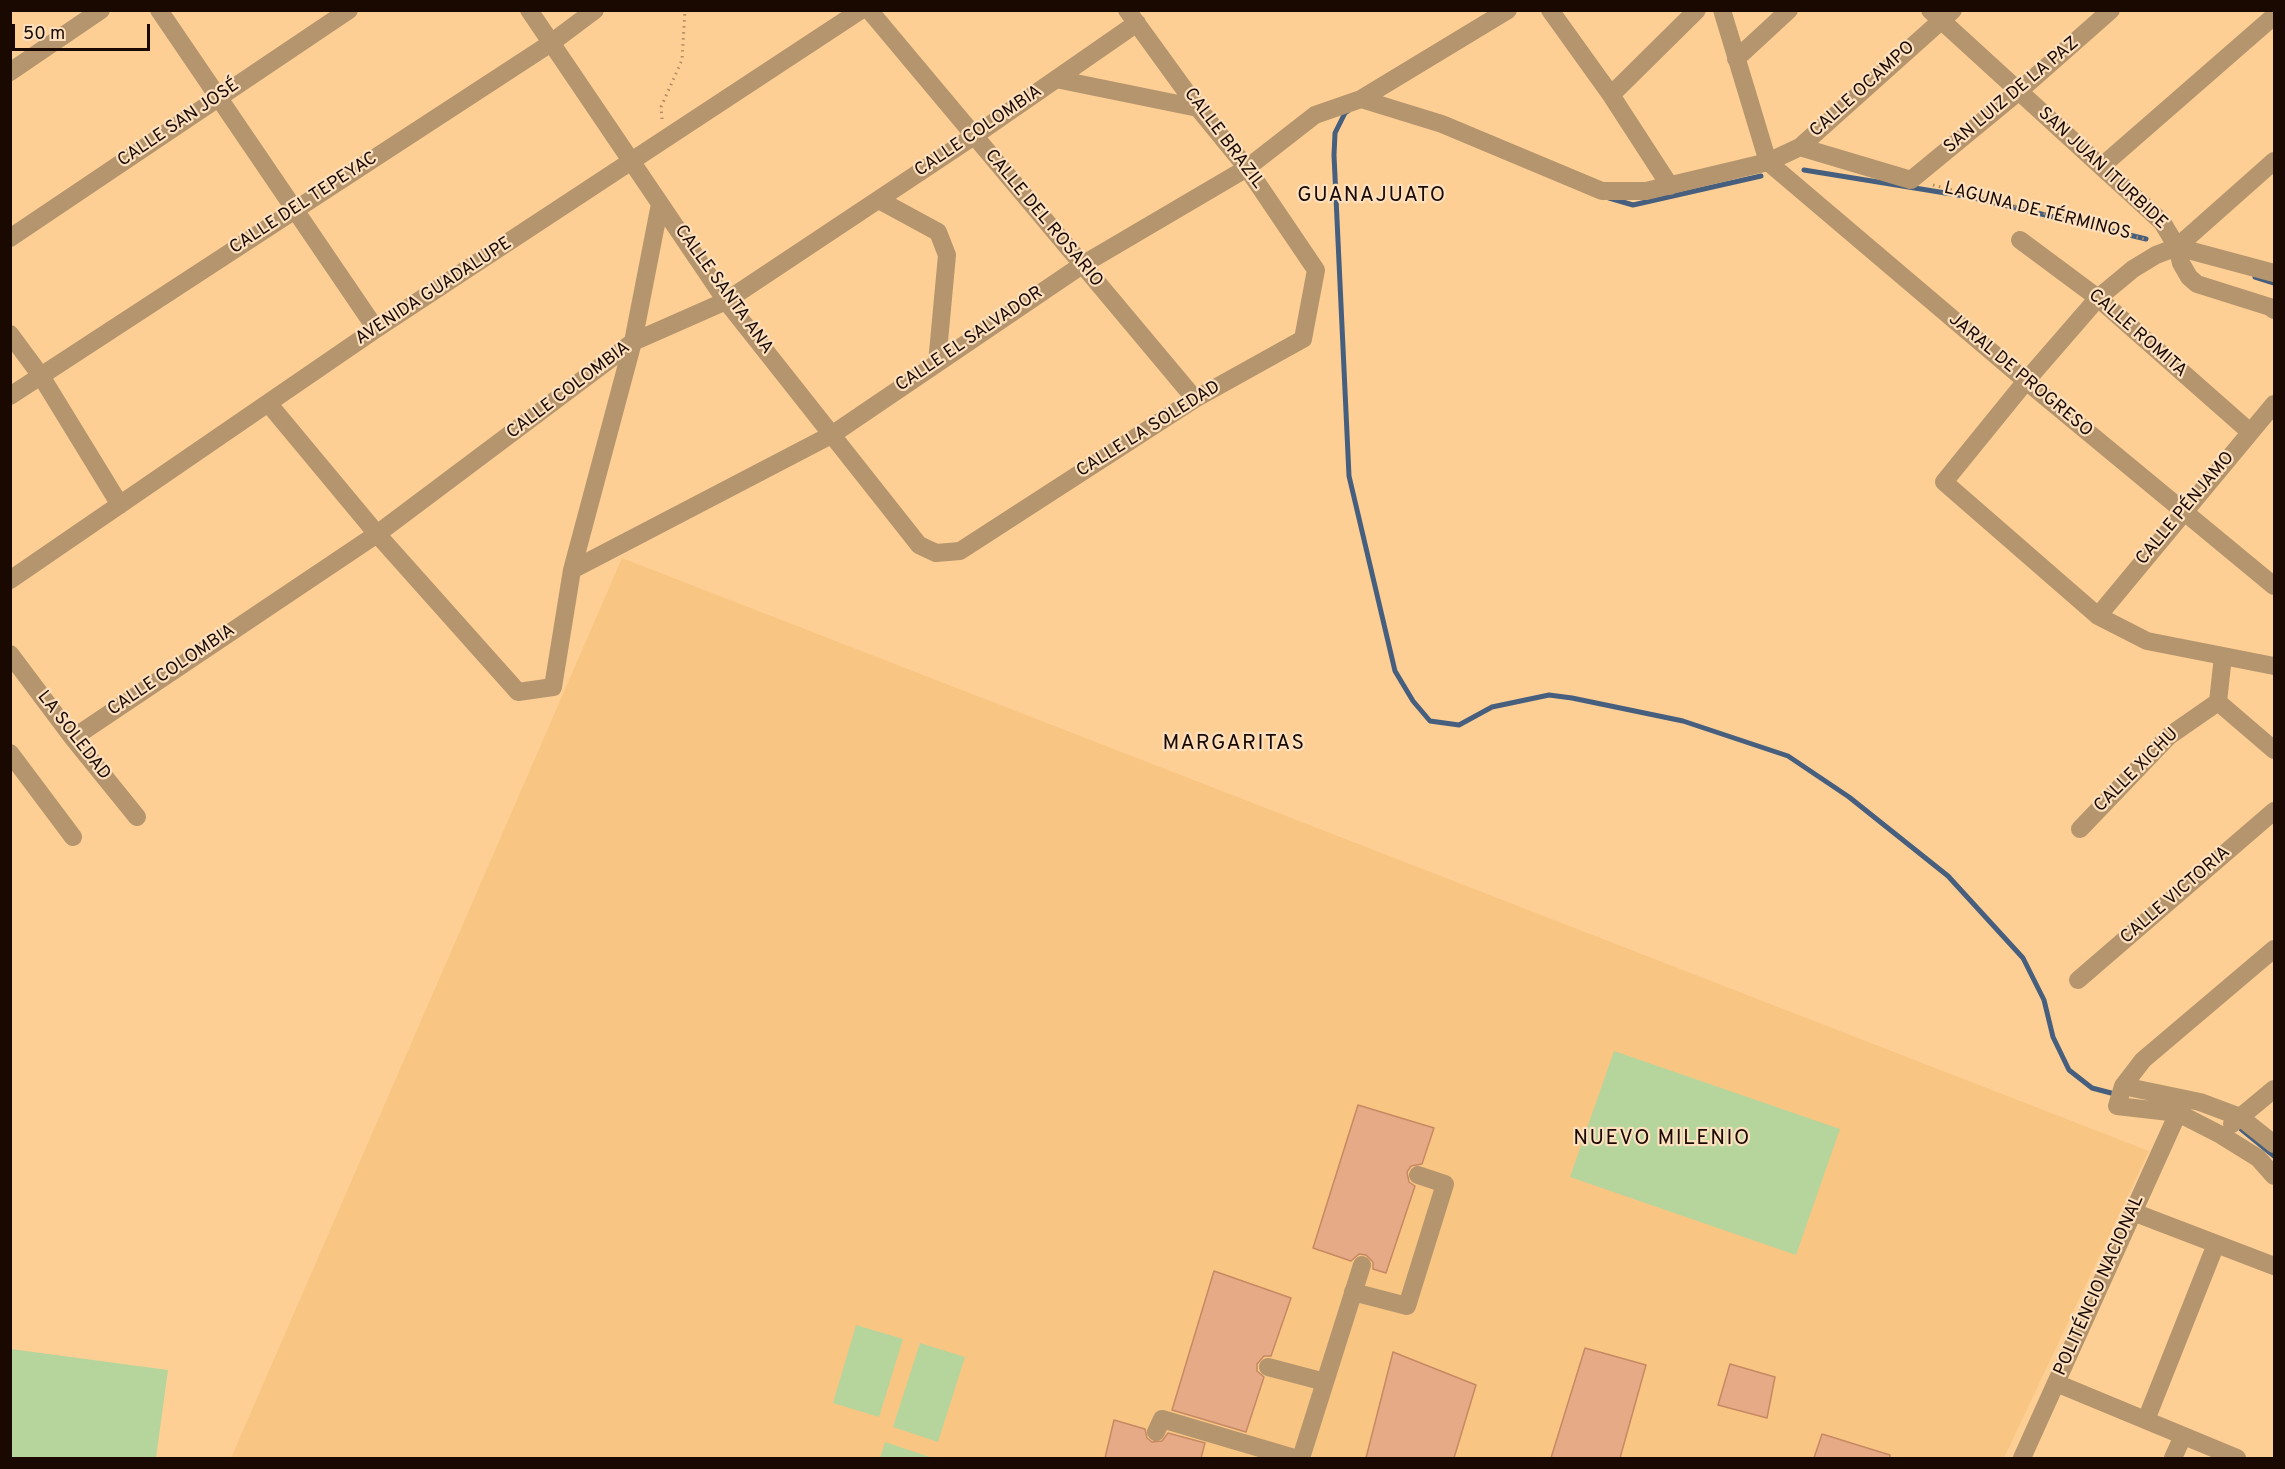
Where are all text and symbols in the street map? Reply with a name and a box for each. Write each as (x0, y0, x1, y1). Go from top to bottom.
scale bar (15, 12, 153, 50)
text: 50 m (23, 23, 65, 46)
street label: SAN LUIZ DE LA PAZ (1940, 33, 2084, 159)
street label: CALLE OCAMPO (1806, 37, 1920, 143)
street label: CALLE SAN JOSÉ (114, 75, 244, 173)
street label: CALLE COLOMBIA (911, 81, 1047, 183)
street label: CALLE BRAZIL (1178, 84, 1268, 194)
street label: SAN JUAN ITURBIDE (2033, 103, 2171, 235)
street label: CALLE DEL ROSARIO (979, 146, 1107, 292)
street label: CALLE DEL TEPEYAC (226, 148, 382, 260)
street label: LAGUNA DE TÉRMINOS (1941, 178, 2133, 246)
district label: GUANAJUATO (1297, 184, 1447, 210)
street label: CALLE SANTA ANA (669, 221, 777, 359)
street label: AVENIDA GUADALUPE (352, 233, 516, 351)
street label: CALLE EL SALVADOR (892, 283, 1048, 397)
street label: CALLE ROMITA (2083, 285, 2191, 383)
street label: JARAL DE PROGRESO (1944, 309, 2096, 443)
street label: CALLE COLOMBIA (503, 338, 635, 444)
street label: CALLE LA SOLEDAD (1073, 377, 1225, 483)
street label: CALLE PÉNJAMO (2132, 448, 2240, 570)
street label: CALLE COLOMBIA (104, 620, 240, 722)
street label: LA SOLEDAD (32, 687, 114, 785)
street label: CALLE XICHU (2090, 724, 2184, 818)
district label: MARGARITAS (1163, 732, 1305, 758)
street label: CALLE VICTORIA (2117, 843, 2235, 949)
district label: NUEVO MILENIO (1573, 1127, 1751, 1153)
street label: POLITÉNCIO NACIONAL (2051, 1193, 2149, 1379)

